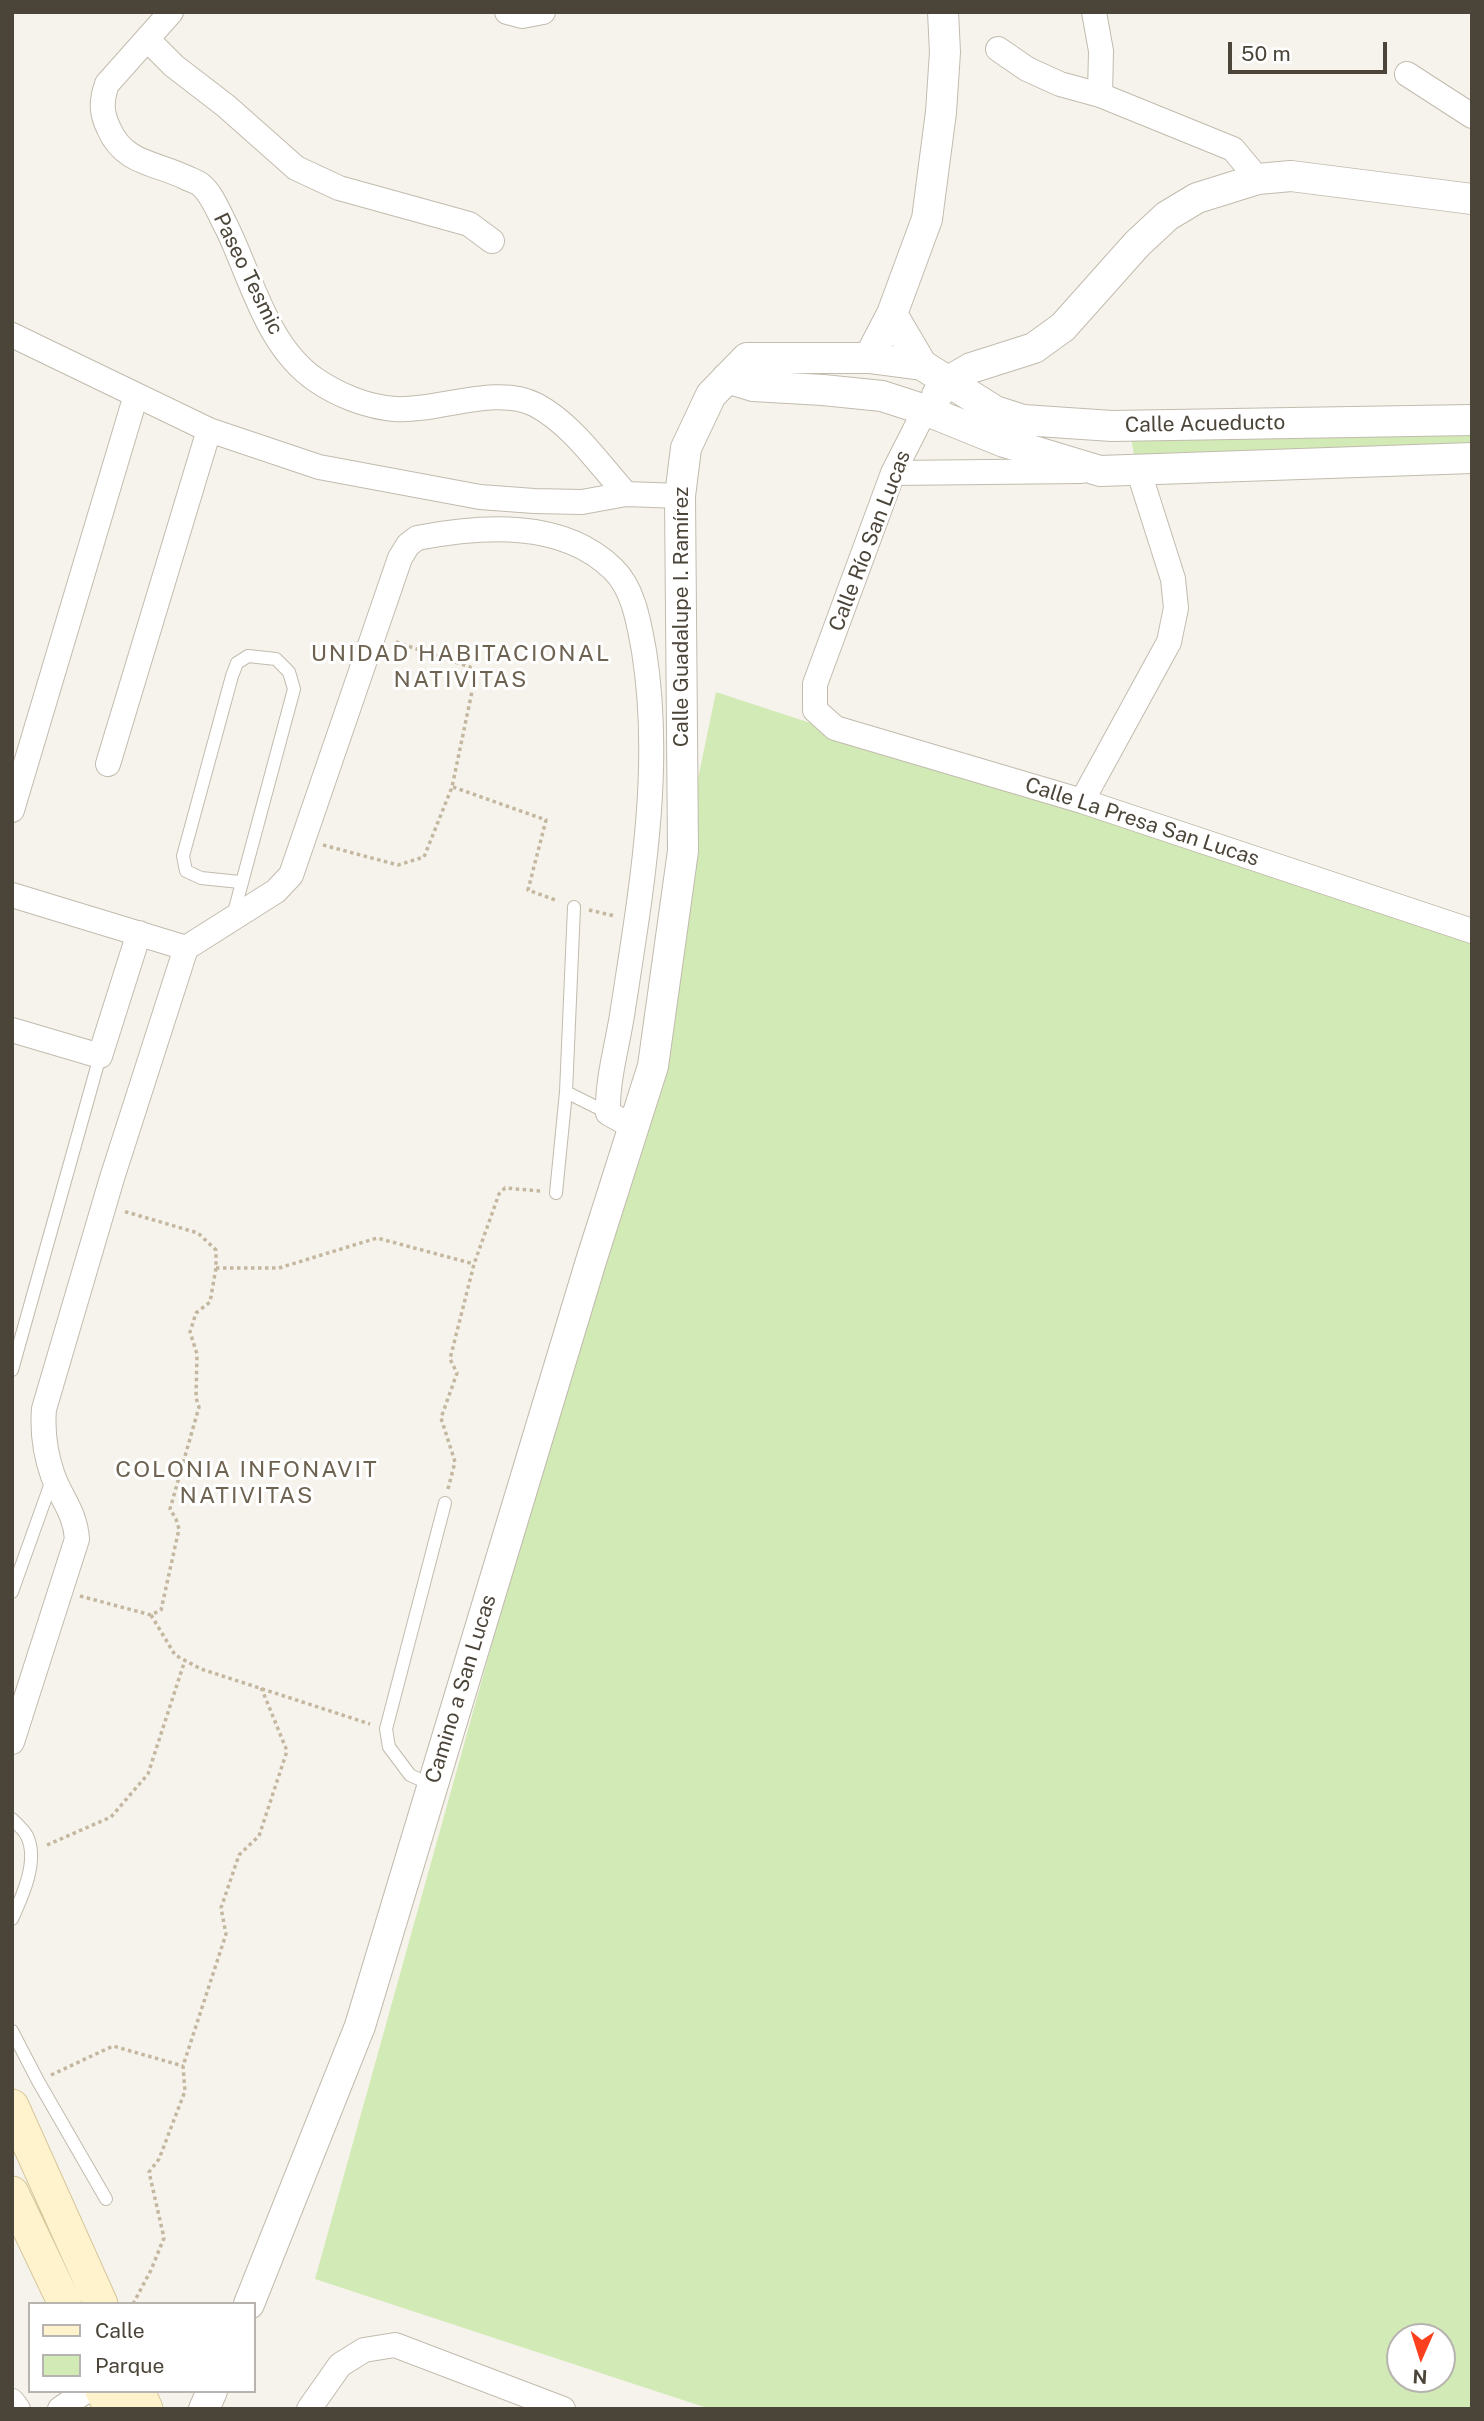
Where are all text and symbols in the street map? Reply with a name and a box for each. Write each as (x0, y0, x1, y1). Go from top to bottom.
scale bar (1232, 28, 1391, 72)
text: 50 m (1241, 41, 1291, 66)
street label: Paseo Tesmic (208, 209, 288, 339)
street label: Calle Acueducto (1125, 410, 1285, 438)
street label: Calle Río San Lucas (824, 447, 916, 635)
street label: Calle Guadalupe I. Ramírez (669, 487, 695, 747)
district label: UNIDAD HABITACIONAL NATIVITAS (313, 640, 609, 694)
street label: Calle La Presa San Lucas (1022, 772, 1262, 872)
district label: COLONIA INFONAVIT NATIVITAS (117, 1456, 377, 1510)
street label: Camino a San Lucas (420, 1592, 502, 1786)
legend (28, 2302, 256, 2393)
text: Calle (95, 2318, 145, 2343)
north arrow (1386, 2323, 1456, 2393)
text: Parque (95, 2353, 164, 2378)
text: N (1412, 2366, 1428, 2388)

